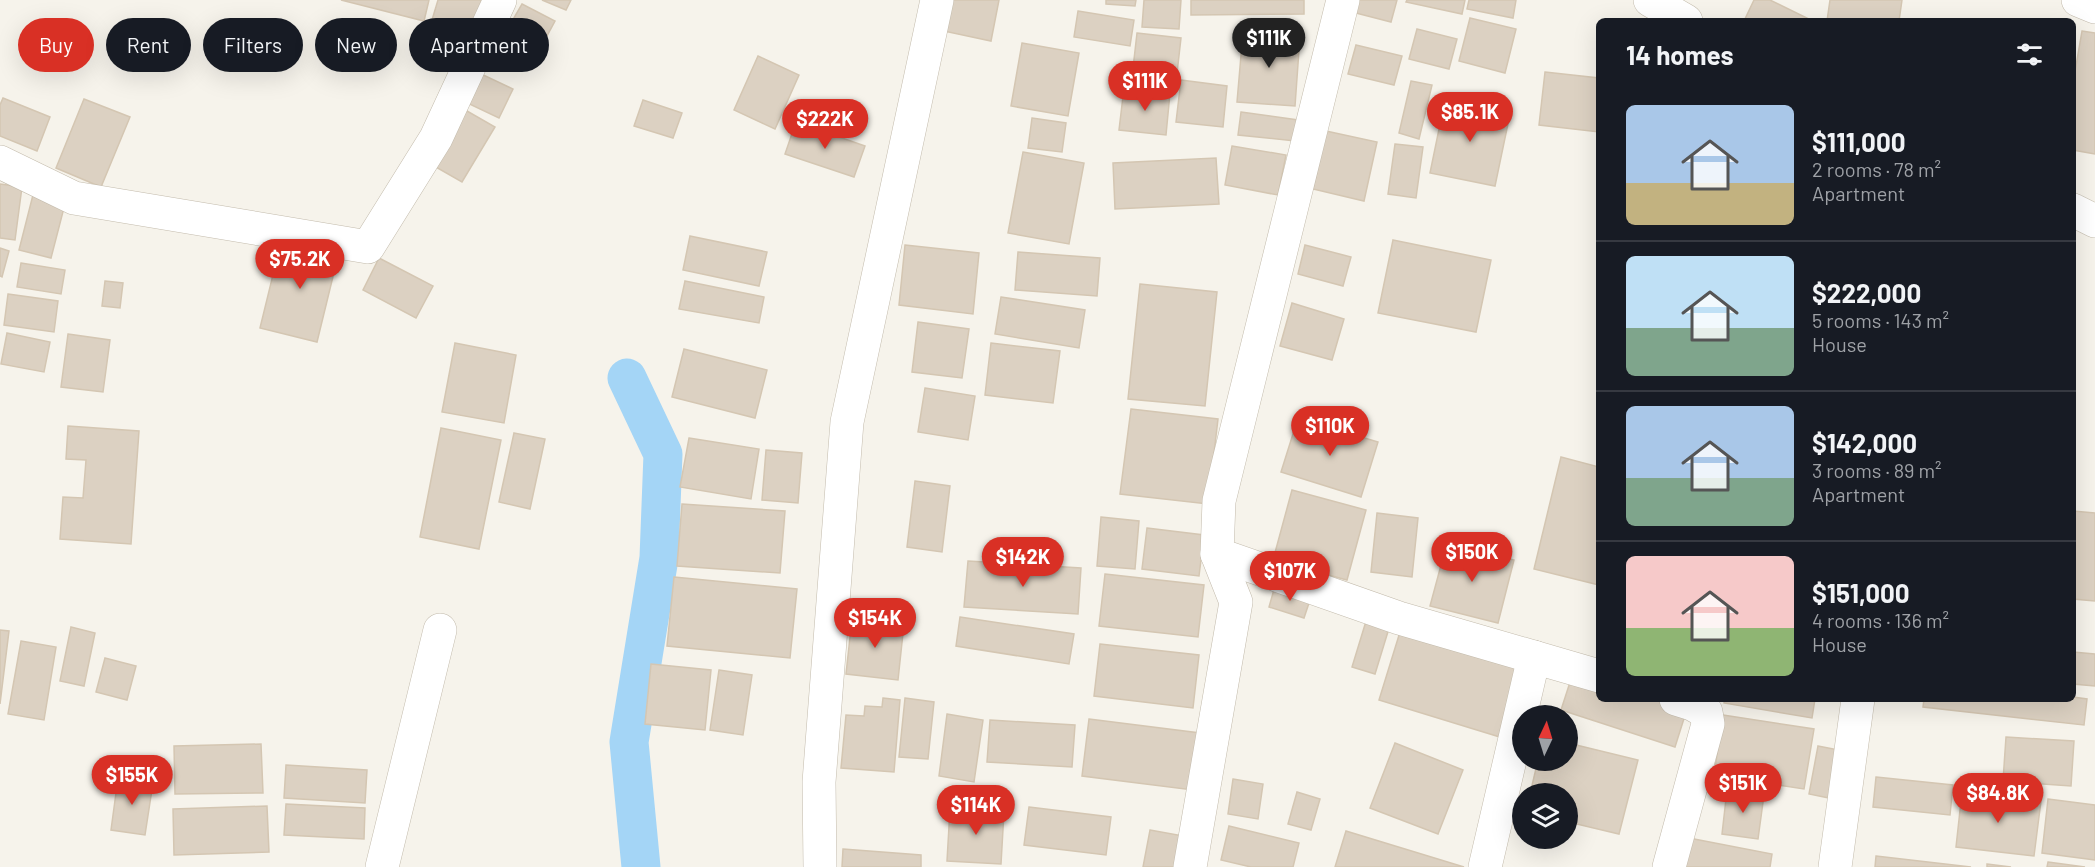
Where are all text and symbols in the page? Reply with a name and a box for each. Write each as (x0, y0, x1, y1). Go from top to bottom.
chip: Buy (18, 18, 94, 72)
chip: Rent (106, 18, 191, 72)
chip: Filters (203, 18, 303, 72)
chip: New (315, 18, 397, 72)
chip: Apartment (409, 18, 549, 72)
pin: $111K (1227, 18, 1311, 69)
text: $111K (1246, 25, 1292, 49)
icon: filters (2013, 38, 2046, 71)
text: 14 homes (1626, 39, 1733, 70)
pin: $111K (1103, 61, 1187, 112)
text: $111K (1122, 68, 1168, 92)
pin: $85.1K (1421, 92, 1519, 143)
pin: $222K (783, 99, 867, 150)
text: $85.1K (1441, 99, 1499, 123)
text: $222K (796, 106, 854, 130)
text: $111,000 (1812, 126, 1906, 157)
icon: home (1674, 129, 1746, 201)
text: 2 rooms · 78 m² (1812, 157, 1941, 181)
text: Apartment (1812, 181, 1905, 205)
pin: $75.2K (251, 239, 349, 290)
text: $75.2K (269, 246, 331, 270)
text: $222,000 (1812, 277, 1921, 308)
icon: home (1674, 280, 1746, 352)
text: 5 rooms · 143 m² (1812, 308, 1949, 332)
text: House (1812, 332, 1867, 356)
pin: $110K (1288, 406, 1372, 457)
text: $110K (1305, 413, 1355, 437)
text: $142,000 (1812, 427, 1917, 458)
icon: home (1674, 430, 1746, 502)
text: 3 rooms · 89 m² (1812, 458, 1942, 482)
text: Apartment (1812, 482, 1905, 506)
pin: $150K (1430, 532, 1514, 583)
pin: $142K (981, 537, 1065, 588)
text: $150K (1445, 539, 1499, 563)
text: $142K (996, 544, 1050, 568)
pin: $107K (1248, 551, 1332, 602)
text: $107K (1264, 558, 1316, 582)
text: $151,000 (1812, 577, 1910, 608)
icon: home (1674, 580, 1746, 652)
pin: $154K (833, 598, 917, 649)
text: $154K (848, 605, 902, 629)
text: 4 rooms · 136 m² (1812, 608, 1949, 632)
text: House (1812, 632, 1867, 656)
north arrow (1512, 705, 1578, 771)
map controls (1512, 705, 1578, 849)
pin: $155K (90, 755, 174, 806)
text: $155K (106, 762, 158, 786)
pin: $151K (1701, 763, 1785, 814)
text: $151K (1719, 770, 1767, 794)
pin: $84.8K (1949, 773, 2047, 824)
text: $84.8K (1966, 780, 2030, 804)
button: layers (1512, 783, 1578, 849)
pin: $114K (934, 785, 1018, 836)
text: $114K (951, 792, 1001, 816)

